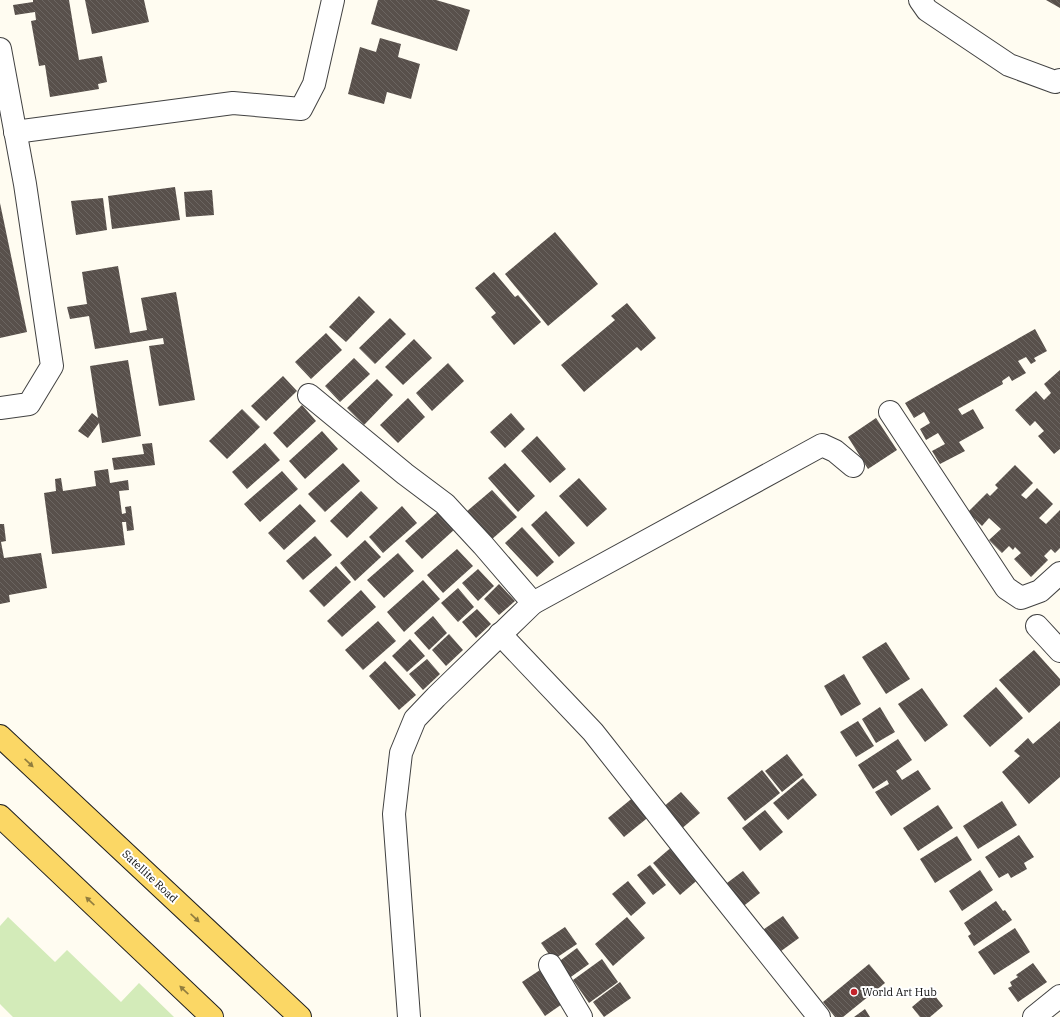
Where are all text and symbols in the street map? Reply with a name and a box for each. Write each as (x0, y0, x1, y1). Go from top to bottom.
one-way arrow (24, 758, 33, 767)
street label: Satellite Road (119, 847, 181, 905)
one-way arrow (85, 896, 95, 906)
one-way arrow (190, 914, 200, 923)
one-way arrow (179, 985, 189, 995)
place label: World Art Hub (862, 985, 937, 999)
marker: World Art Hub (849, 987, 859, 997)

